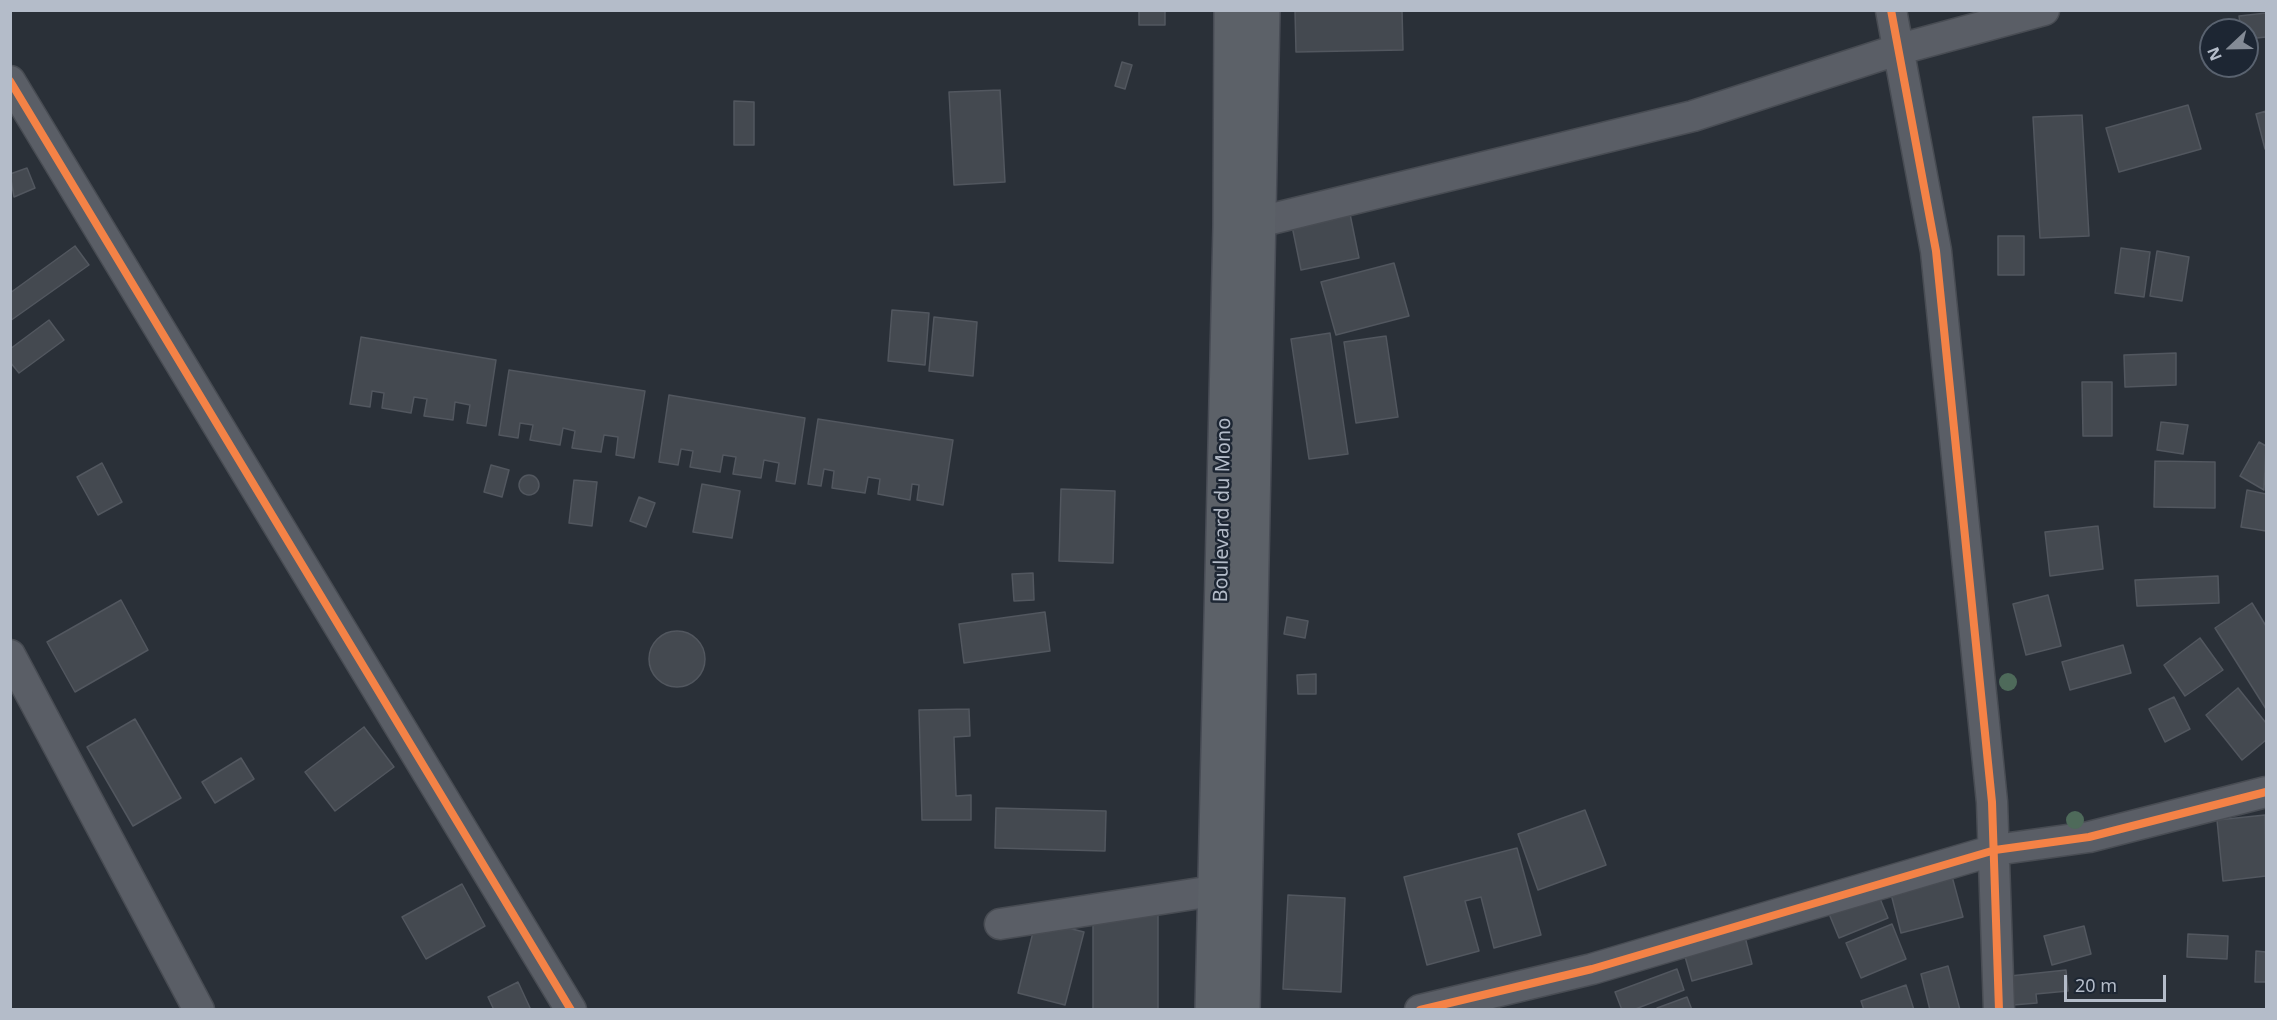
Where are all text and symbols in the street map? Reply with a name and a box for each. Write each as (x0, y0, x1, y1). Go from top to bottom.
north arrow (2199, 18, 2259, 78)
text: N (2202, 44, 2227, 64)
street label: Boulevard du Mono (1209, 417, 1237, 603)
scale bar (2067, 963, 2169, 1001)
text: 20 m (2075, 973, 2117, 997)

